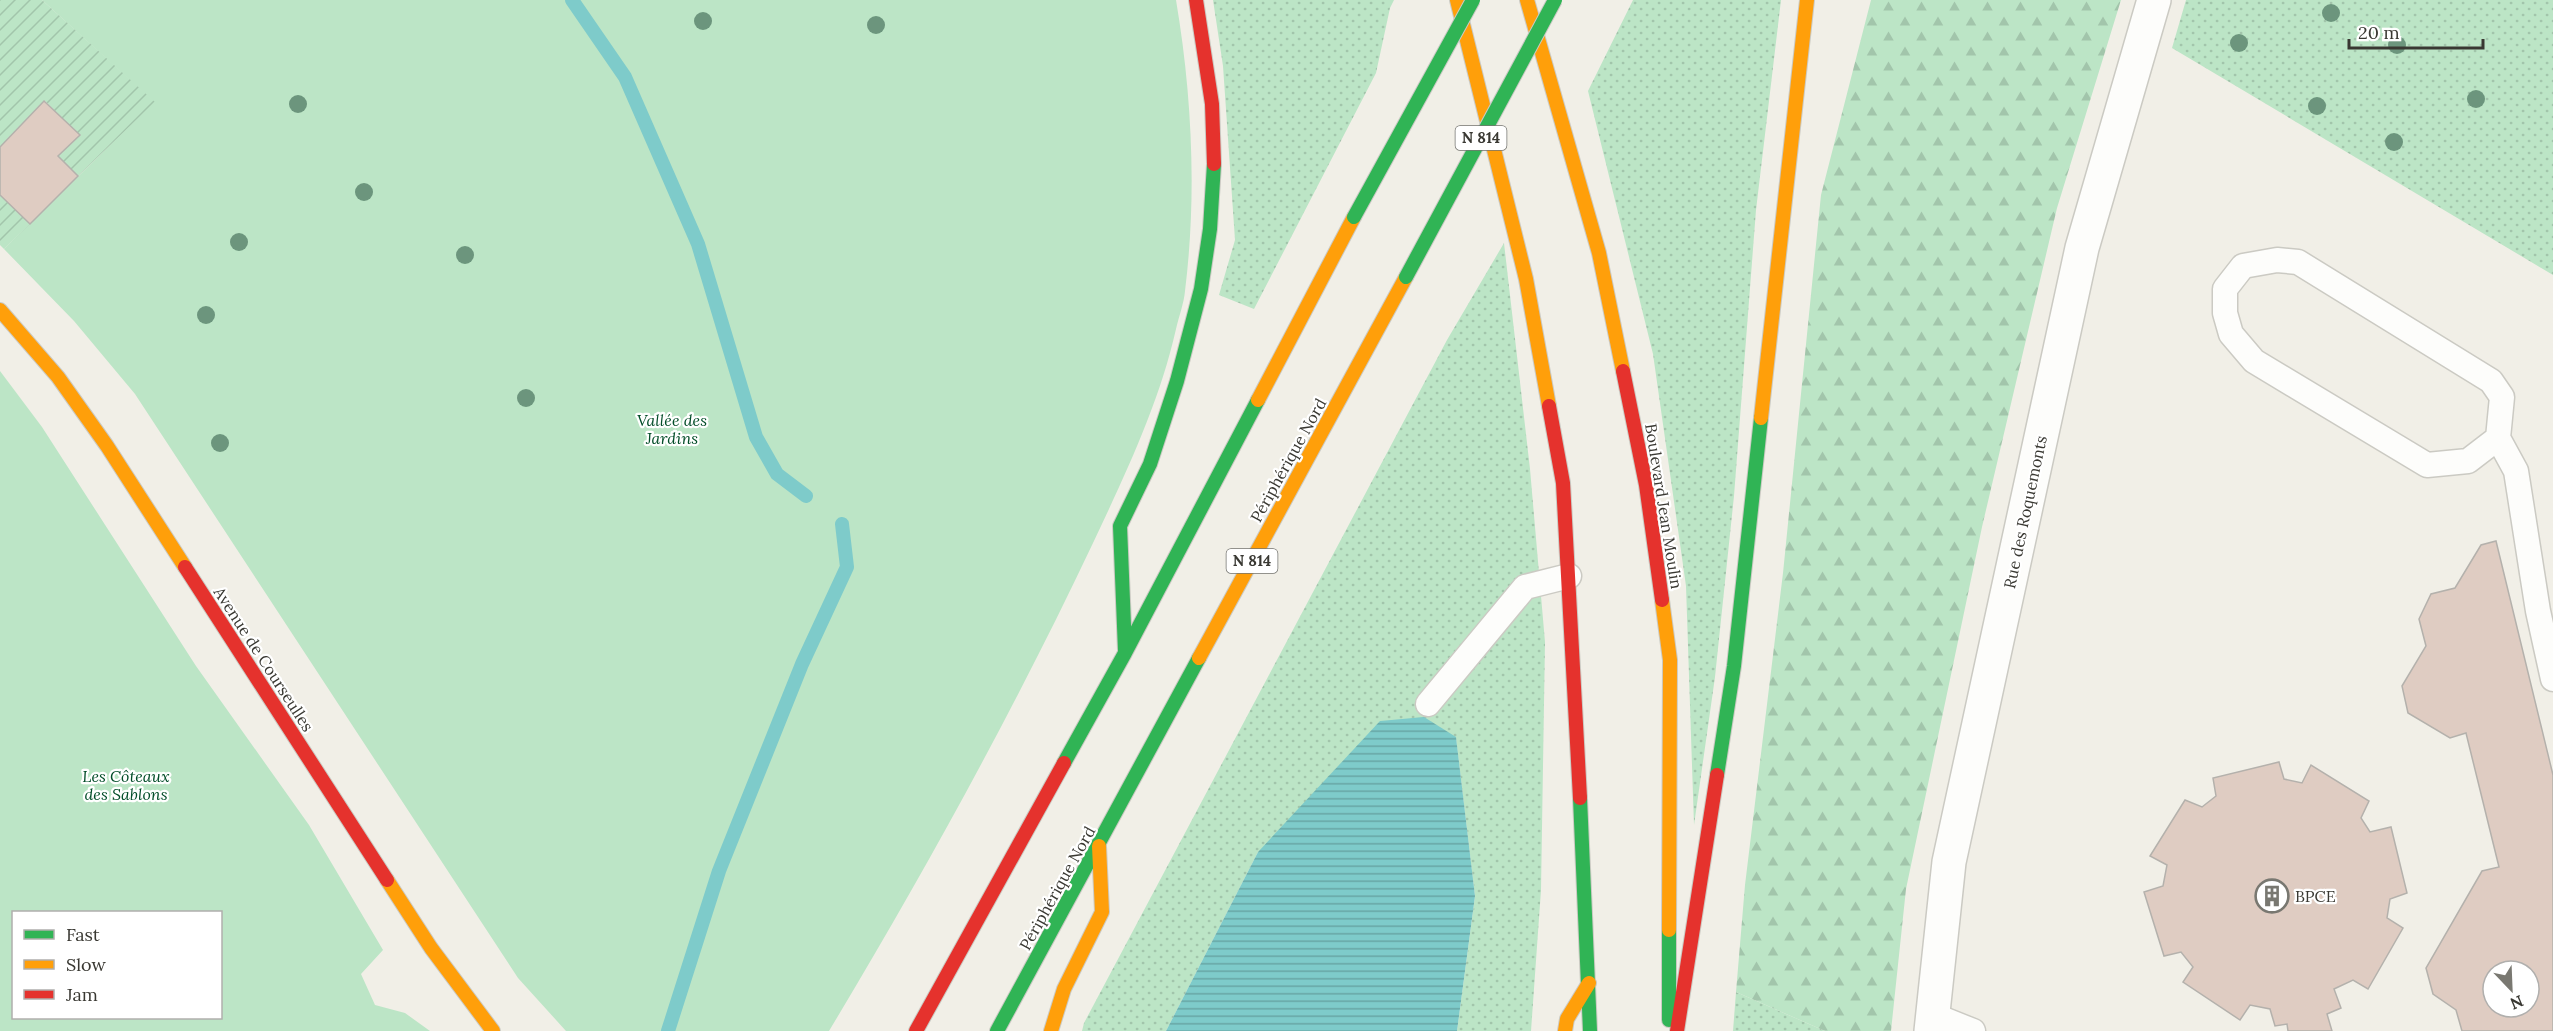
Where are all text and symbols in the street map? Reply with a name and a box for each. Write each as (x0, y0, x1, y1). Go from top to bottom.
scale bar (2349, 12, 2482, 50)
text: 20 m (2358, 21, 2400, 44)
road number: N 814 (1456, 126, 1506, 150)
street label: Périphérique Nord (1246, 394, 1330, 525)
park label: Vallée des Jardins (637, 410, 707, 448)
street label: Boulevard Jean Moulin (1641, 422, 1687, 590)
street label: Rue des Roquemonts (1999, 434, 2051, 590)
road number: N 814 (1226, 549, 1278, 573)
street label: Avenue de Courseulles (209, 582, 318, 735)
park label: Les Côteaux des Sablons (82, 766, 170, 804)
street label: Périphérique Nord (1015, 822, 1099, 953)
building icon: BPCE (2254, 878, 2290, 914)
place label: BPCE (2295, 886, 2336, 906)
legend (12, 911, 222, 1019)
text: Fast (66, 923, 100, 946)
text: Slow (66, 953, 106, 976)
north arrow (2481, 959, 2541, 1019)
text: Jam (65, 983, 98, 1006)
text: N (2507, 991, 2526, 1014)

